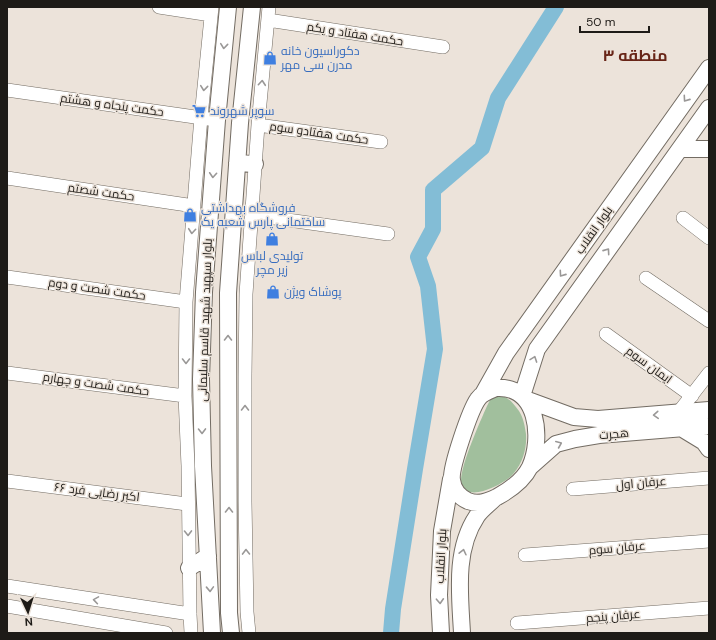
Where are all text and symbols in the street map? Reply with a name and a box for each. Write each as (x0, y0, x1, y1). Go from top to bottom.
scale bar (580, 8, 649, 34)
text: 50 m (586, 14, 615, 30)
street label: حکمت هفتاد و یکم (306, 18, 404, 50)
one-way arrow (220, 43, 229, 49)
place label: دکوراسیون خانه مدرن سی مهر (280, 43, 360, 73)
district label: منطقه ۳ (602, 45, 668, 66)
shop icon: دکوراسیون خانه مدرن سی مهر (262, 50, 278, 66)
one-way arrow (257, 80, 266, 86)
one-way arrow (200, 85, 209, 91)
street label: حکمت پنجاه و هشتم (59, 90, 165, 121)
one-way arrow (684, 95, 691, 102)
supermarket icon: سوپر شهروند (191, 103, 207, 119)
place label: سوپر شهروند (210, 103, 275, 120)
street label: حکمت هفتادو سوم (268, 118, 370, 148)
one-way arrow (208, 172, 217, 178)
street label: حکمت شصتم (67, 179, 135, 205)
place label: فروشگاه بهداشتی ساختمانی پارس شعبه یک (201, 200, 325, 231)
street label: بلوار انقلاب (572, 203, 616, 257)
shop icon: فروشگاه بهداشتی ساختمانی پارس شعبه یک (182, 207, 198, 223)
one-way arrow (188, 228, 197, 234)
shop icon: تولیدی لباس زیر مچر (264, 231, 280, 247)
street label: بلوار سپهبد شهید قاسم سلیمانی (194, 238, 216, 402)
place label: تولیدی لباس زیر مچر (241, 248, 304, 279)
one-way arrow (602, 249, 609, 256)
one-way arrow (560, 269, 567, 276)
street label: حکمت شصت و دوم (47, 274, 147, 304)
shop icon: پوشاک ویژن (265, 284, 281, 300)
place label: پوشاک ویژن (284, 284, 342, 301)
one-way arrow (224, 335, 232, 341)
street label: ایمان سوم (623, 343, 675, 387)
one-way arrow (529, 355, 537, 362)
one-way arrow (182, 358, 190, 364)
street label: حکمت شصت و چهارم (42, 369, 150, 400)
one-way arrow (241, 405, 249, 411)
one-way arrow (653, 410, 659, 419)
street label: هجرت (598, 425, 630, 443)
one-way arrow (198, 428, 206, 434)
one-way arrow (556, 441, 563, 449)
street label: عرفان اول (615, 473, 667, 493)
street label: ۶۶ اکبر رضایی فرد (53, 479, 141, 505)
one-way arrow (225, 507, 233, 513)
street label: بلوار انقلاب (432, 528, 450, 584)
one-way arrow (184, 530, 192, 536)
street label: عرفان سوم (588, 538, 646, 558)
one-way arrow (242, 549, 250, 555)
one-way arrow (459, 549, 467, 556)
one-way arrow (206, 586, 214, 592)
north arrow (8, 592, 48, 632)
one-way arrow (93, 596, 99, 604)
one-way arrow (436, 598, 444, 604)
street label: عرفان پنجم (585, 606, 641, 627)
text: N (24, 615, 33, 629)

